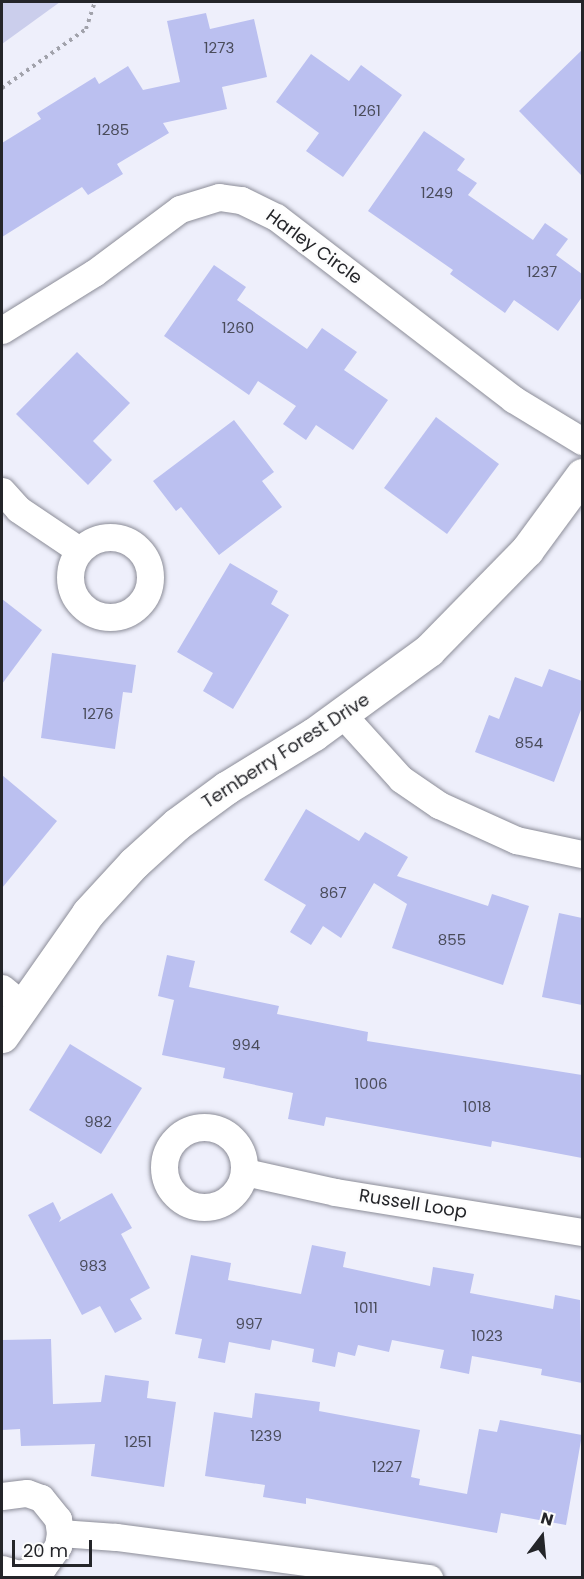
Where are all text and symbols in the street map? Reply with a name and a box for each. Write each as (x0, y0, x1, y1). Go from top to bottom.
house number: 1273 (204, 39, 234, 57)
house number: 1261 (353, 102, 381, 120)
house number: 1285 (97, 121, 129, 139)
house number: 1249 (421, 184, 453, 202)
street label: Harley Circle (262, 205, 366, 289)
house number: 1237 (527, 263, 557, 281)
house number: 1260 (222, 319, 254, 337)
street label: Ternberry Forest Drive (198, 689, 374, 813)
house number: 1276 (82, 705, 114, 723)
house number: 854 (515, 734, 543, 752)
house number: 867 (319, 884, 347, 902)
house number: 855 (438, 931, 466, 949)
house number: 994 (232, 1036, 260, 1054)
house number: 1006 (354, 1075, 388, 1093)
house number: 1018 (463, 1098, 491, 1116)
house number: 982 (84, 1113, 112, 1131)
street label: Russell Loop (357, 1185, 469, 1223)
house number: 983 (79, 1257, 107, 1275)
house number: 1011 (354, 1299, 378, 1317)
house number: 997 (235, 1315, 263, 1333)
house number: 1023 (471, 1327, 503, 1345)
house number: 1239 (250, 1427, 282, 1445)
house number: 1251 (124, 1433, 152, 1451)
house number: 1227 (372, 1458, 402, 1476)
text: N (538, 1506, 556, 1532)
north arrow (512, 1507, 572, 1567)
scale bar (15, 1528, 94, 1566)
text: 20 m (23, 1538, 68, 1563)

